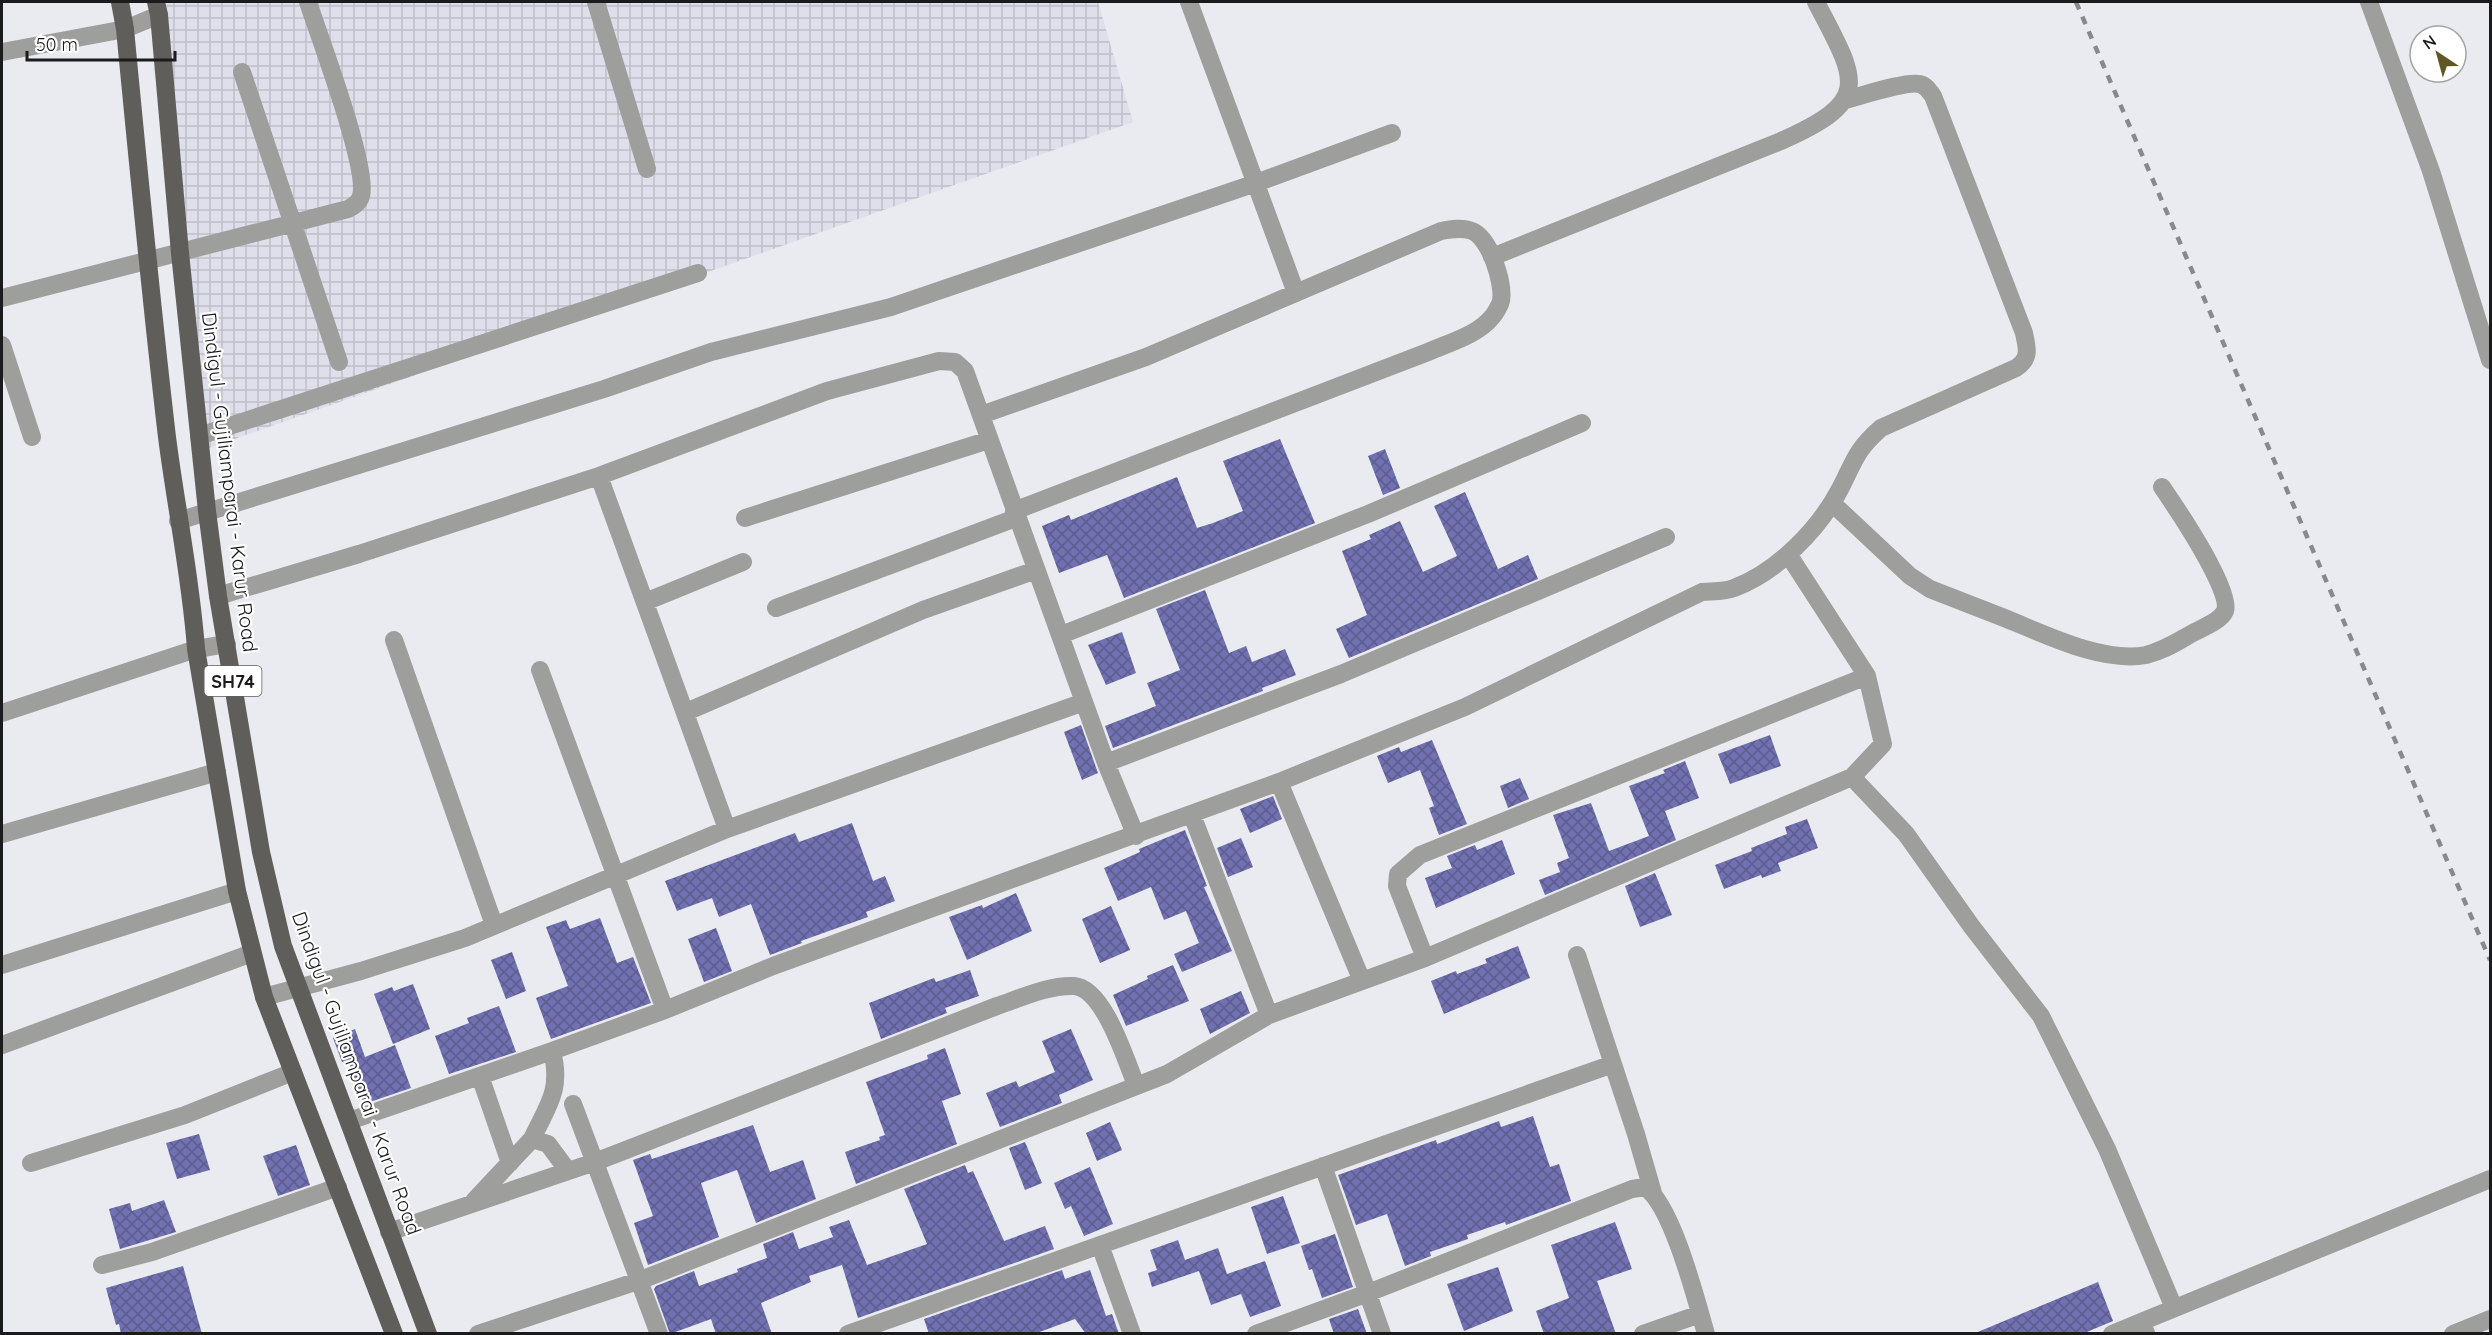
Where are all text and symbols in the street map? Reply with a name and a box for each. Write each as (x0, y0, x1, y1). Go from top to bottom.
scale bar (27, 24, 176, 62)
north arrow (2408, 24, 2468, 84)
text: N (2419, 30, 2440, 53)
text: 50 m (36, 33, 78, 56)
street label: Dindigul - Gujiliamparai - Karur Road (197, 311, 263, 653)
road number: SH74 (204, 666, 262, 696)
street label: Dindigul - Gujiliamparai - Karur Road (287, 908, 427, 1238)

